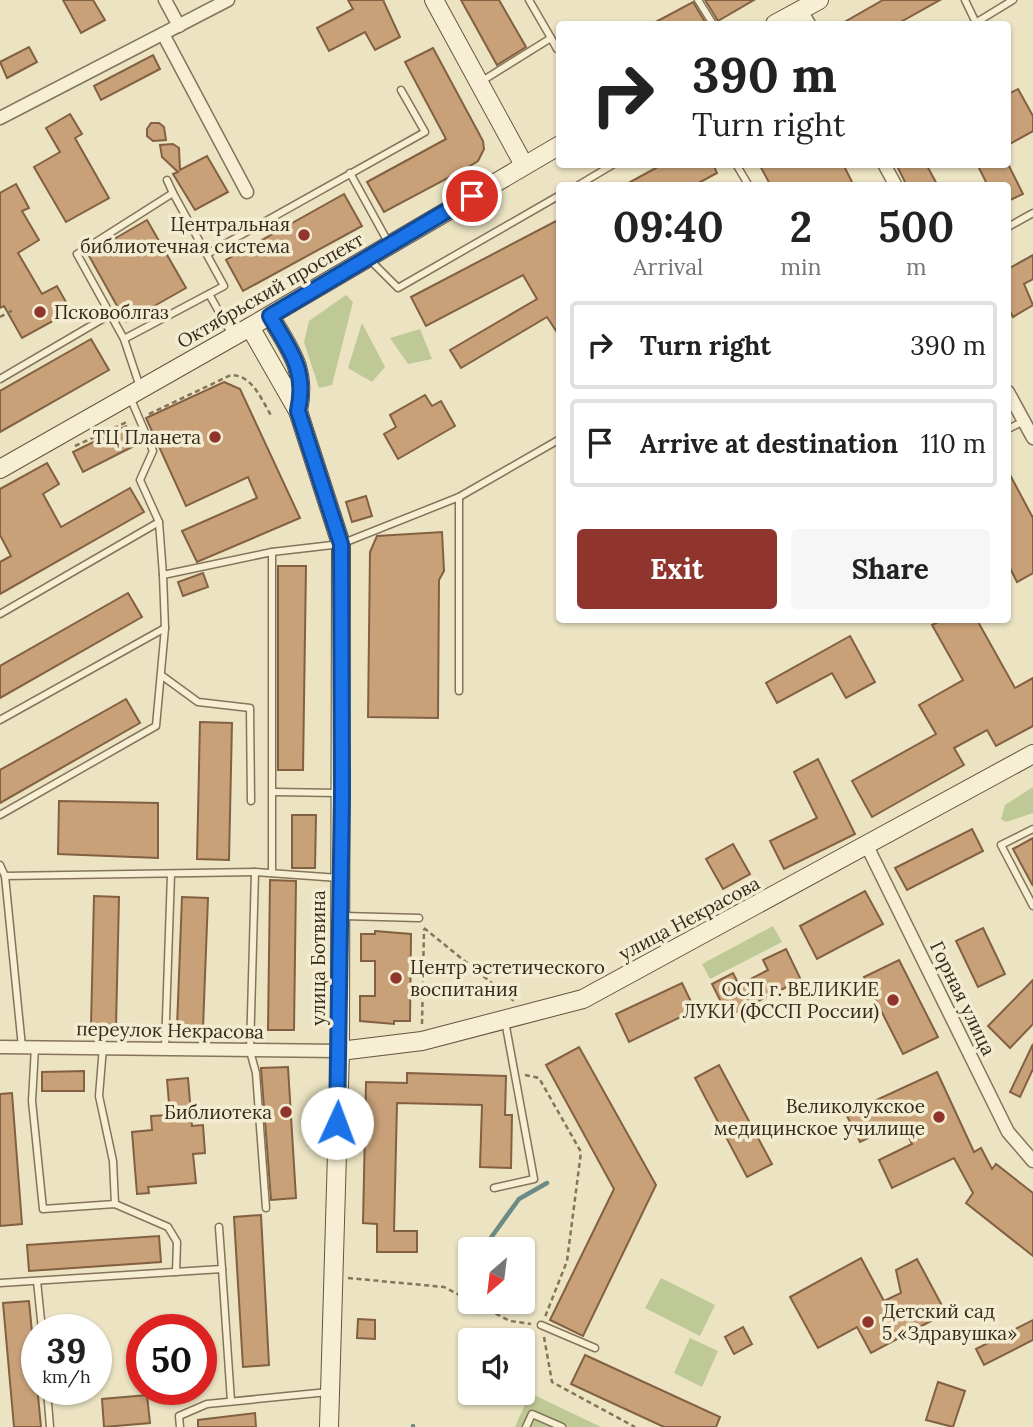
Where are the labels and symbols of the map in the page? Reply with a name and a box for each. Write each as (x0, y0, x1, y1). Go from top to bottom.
pin (442, 166, 502, 226)
place label: Центральная библиотечная система (80, 212, 290, 258)
street label: Октябрьский проспект (172, 227, 368, 353)
marker: Центральная библиотечная система (296, 227, 312, 243)
place label: Псковоблгаз (54, 300, 169, 324)
marker: Псковоблгаз (32, 304, 48, 320)
place label: ТЦ Планета (93, 425, 201, 449)
marker: ТЦ Планета (207, 429, 223, 445)
street label: улица Некрасова (614, 871, 764, 965)
street label: улица Ботвина (306, 890, 330, 1026)
street label: Горная улица (925, 937, 1001, 1059)
place label: Центр эстетического воспитания (410, 955, 605, 1001)
marker: Центр эстетического воспитания (388, 970, 404, 986)
place label: ОСП г. ВЕЛИКИЕ ЛУКИ (ФССП России) (682, 977, 879, 1024)
marker: ОСП г. ВЕЛИКИЕ ЛУКИ (ФССП России) (885, 992, 901, 1008)
street label: переулок Некрасова (76, 1016, 264, 1044)
position arrow (300, 1086, 374, 1160)
place label: Великолукское медицинское училище (714, 1094, 925, 1140)
place label: Библиотека (164, 1100, 272, 1124)
marker: Библиотека (278, 1104, 294, 1120)
marker: Великолукское медицинское училище (931, 1109, 947, 1125)
north arrow (458, 1237, 536, 1314)
place label: Детский сад 5 «Здравушка» (882, 1299, 1017, 1345)
speed limit sign: 50 (126, 1314, 217, 1405)
marker: Детский сад 5 «Здравушка» (860, 1314, 876, 1330)

